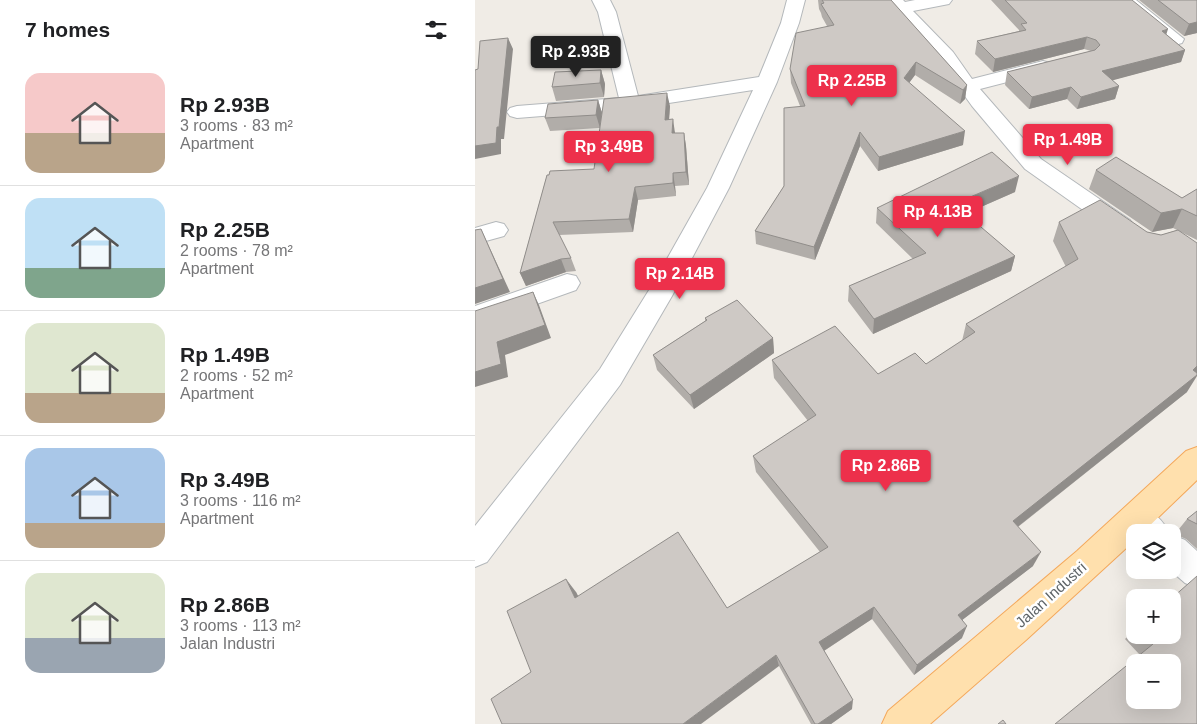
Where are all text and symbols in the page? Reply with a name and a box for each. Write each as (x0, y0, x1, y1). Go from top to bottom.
icon: filters (422, 16, 450, 44)
text: 7 homes (25, 18, 110, 41)
pin: Rp 2.93B (524, 36, 628, 78)
text: Rp 2.93B (542, 43, 610, 60)
pin: Rp 2.25B (800, 64, 904, 107)
text: Rp 2.25B (818, 72, 886, 89)
icon: home (65, 93, 125, 153)
text: Rp 2.93B (180, 93, 270, 116)
text: 3 rooms · 83 m² (180, 117, 293, 134)
pin: Rp 1.49B (1016, 124, 1120, 166)
pin: Rp 3.49B (557, 130, 661, 173)
text: Rp 1.49B (1034, 131, 1102, 148)
text: Apartment (180, 135, 254, 152)
text: Rp 3.49B (575, 138, 643, 155)
pin: Rp 4.13B (886, 196, 990, 238)
text: Rp 4.13B (904, 203, 972, 220)
icon: home (65, 218, 125, 278)
text: Rp 2.25B (180, 218, 270, 241)
text: 2 rooms · 78 m² (180, 242, 293, 259)
pin: Rp 2.14B (628, 258, 732, 300)
text: Apartment (180, 260, 254, 277)
text: Rp 2.14B (646, 265, 714, 282)
icon: home (65, 343, 125, 403)
text: Rp 1.49B (180, 343, 270, 366)
text: 2 rooms · 52 m² (180, 367, 293, 384)
text: Apartment (180, 385, 254, 402)
pin: Rp 2.86B (834, 450, 938, 492)
text: Rp 2.86B (852, 457, 920, 474)
icon: home (65, 468, 125, 528)
text: Rp 3.49B (180, 468, 270, 491)
text: 3 rooms · 116 m² (180, 492, 301, 509)
text: Apartment (180, 510, 254, 527)
map controls (1126, 524, 1181, 709)
button: layers (1126, 524, 1181, 579)
street label: Jalan Industri (1012, 558, 1090, 631)
button: + (1126, 589, 1181, 644)
icon: home (65, 593, 125, 653)
text: Rp 2.86B (180, 593, 270, 616)
text: 3 rooms · 113 m² (180, 617, 301, 634)
text: Jalan Industri (180, 635, 275, 652)
button: − (1126, 654, 1181, 709)

